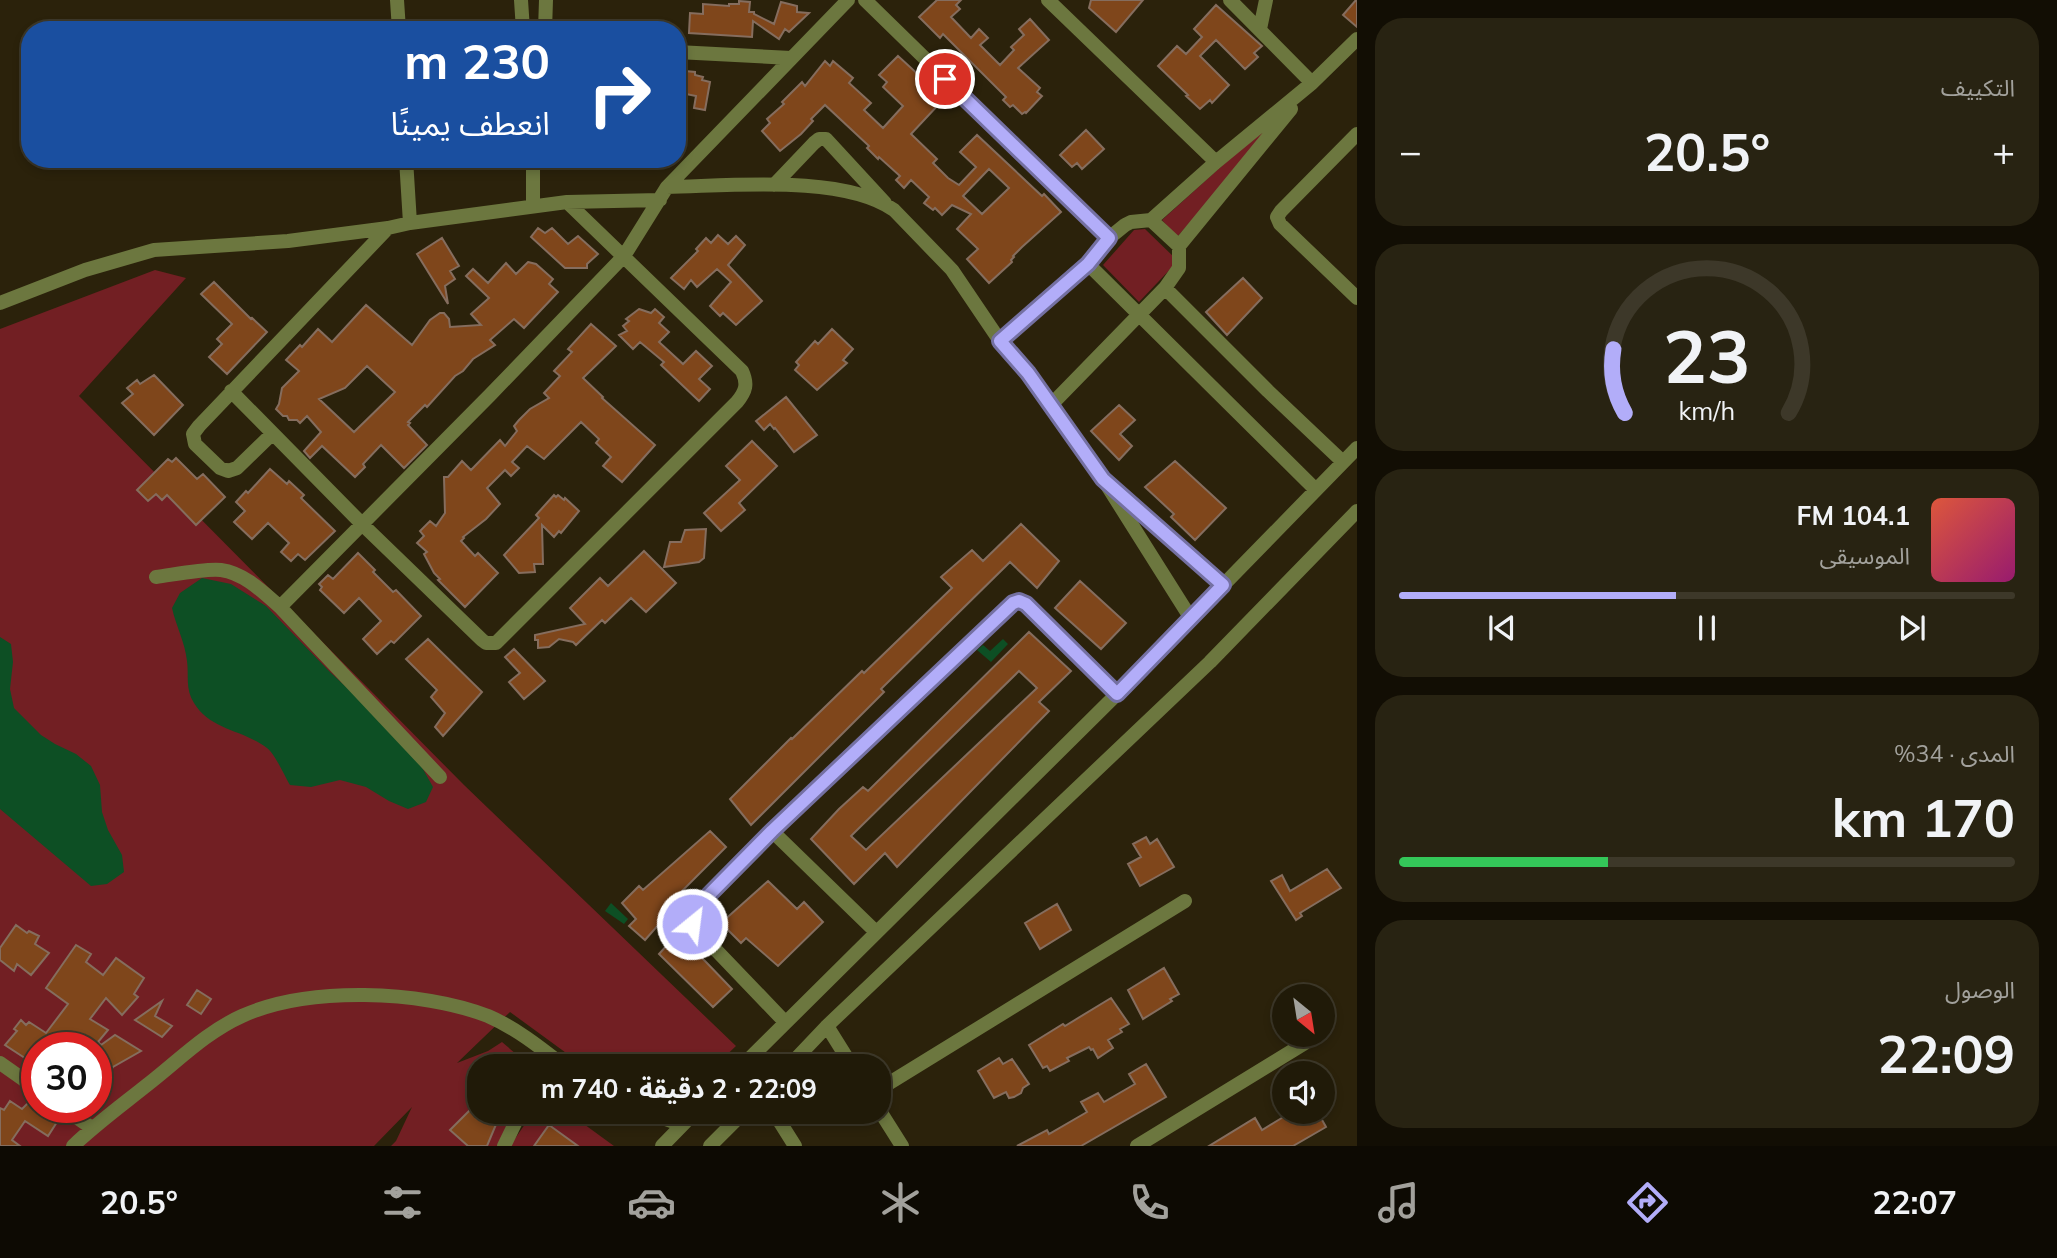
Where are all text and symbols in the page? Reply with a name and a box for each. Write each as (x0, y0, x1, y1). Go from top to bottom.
text: 230 m (404, 30, 550, 91)
icon: right (574, 49, 665, 140)
pin (915, 49, 975, 109)
icon: arrive (926, 60, 964, 98)
text: التكييف (1941, 73, 2015, 102)
text: انعطف يمينًا (391, 103, 550, 143)
text: 20.5° (1644, 119, 1770, 184)
text: − (1399, 127, 1422, 175)
text: + (1992, 127, 2015, 175)
text: 23 (1663, 311, 1751, 402)
text: km/h (1679, 395, 1735, 426)
text: 104.1 FM (1797, 499, 1910, 532)
text: الموسيقى (1819, 541, 1910, 570)
icon: previous (1483, 609, 1521, 647)
icon: pause (1688, 609, 1726, 647)
icon: next (1893, 609, 1931, 647)
text: المدى · 34% (1894, 739, 2015, 768)
text: 170 km (1832, 785, 2015, 850)
position arrow (655, 887, 729, 961)
text: الوصول (1945, 975, 2015, 1004)
north arrow (1272, 984, 1335, 1046)
map controls (1272, 984, 1335, 1124)
text: 22:09 (1877, 1021, 2015, 1086)
speed limit sign: 30 (21, 1032, 112, 1123)
button: sound (1272, 1061, 1335, 1124)
text: 22:09 · 2 دقيقة · 740 m (541, 1072, 817, 1105)
icon: filters (378, 1178, 427, 1227)
icon: car (627, 1178, 676, 1227)
icon: climate (876, 1178, 925, 1227)
icon: phone (1125, 1178, 1174, 1227)
icon: music (1374, 1178, 1423, 1227)
icon: directions (1623, 1178, 1672, 1227)
text: 20.5° (100, 1182, 178, 1222)
text: 22:07 (1872, 1182, 1957, 1222)

